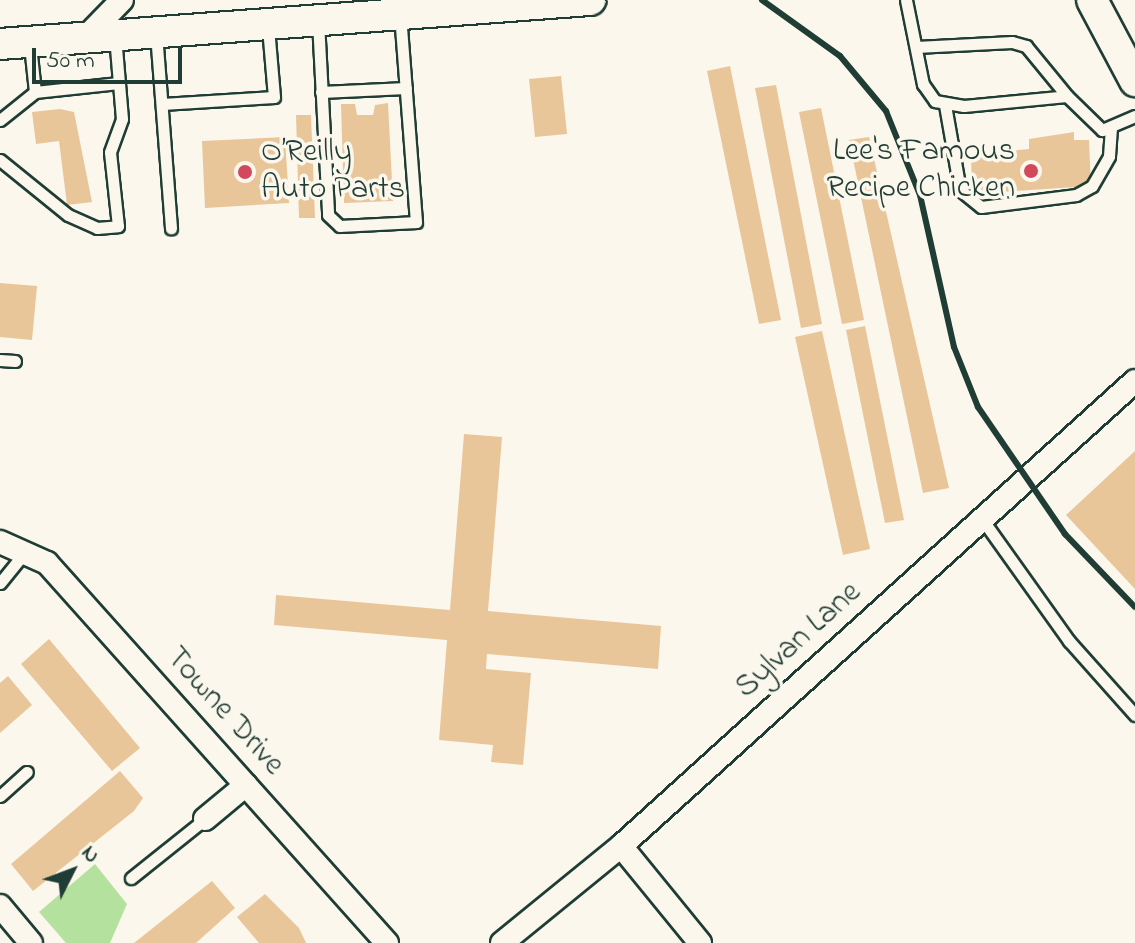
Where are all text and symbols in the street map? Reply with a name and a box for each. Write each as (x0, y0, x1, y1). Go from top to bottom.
scale bar (36, 32, 186, 82)
text: 50 m (46, 44, 95, 79)
place label: Lee's Famous Recipe Chicken (826, 134, 1015, 209)
place label: O’Reilly Auto Parts (261, 135, 405, 210)
marker: Lee's Famous Recipe Chicken (1022, 162, 1040, 180)
marker: O’Reilly Auto Parts (236, 163, 254, 181)
street label: Sylvan Lane (728, 574, 870, 708)
street label: Towne Drive (156, 640, 292, 784)
north arrow (32, 831, 112, 911)
text: N (73, 839, 107, 871)

